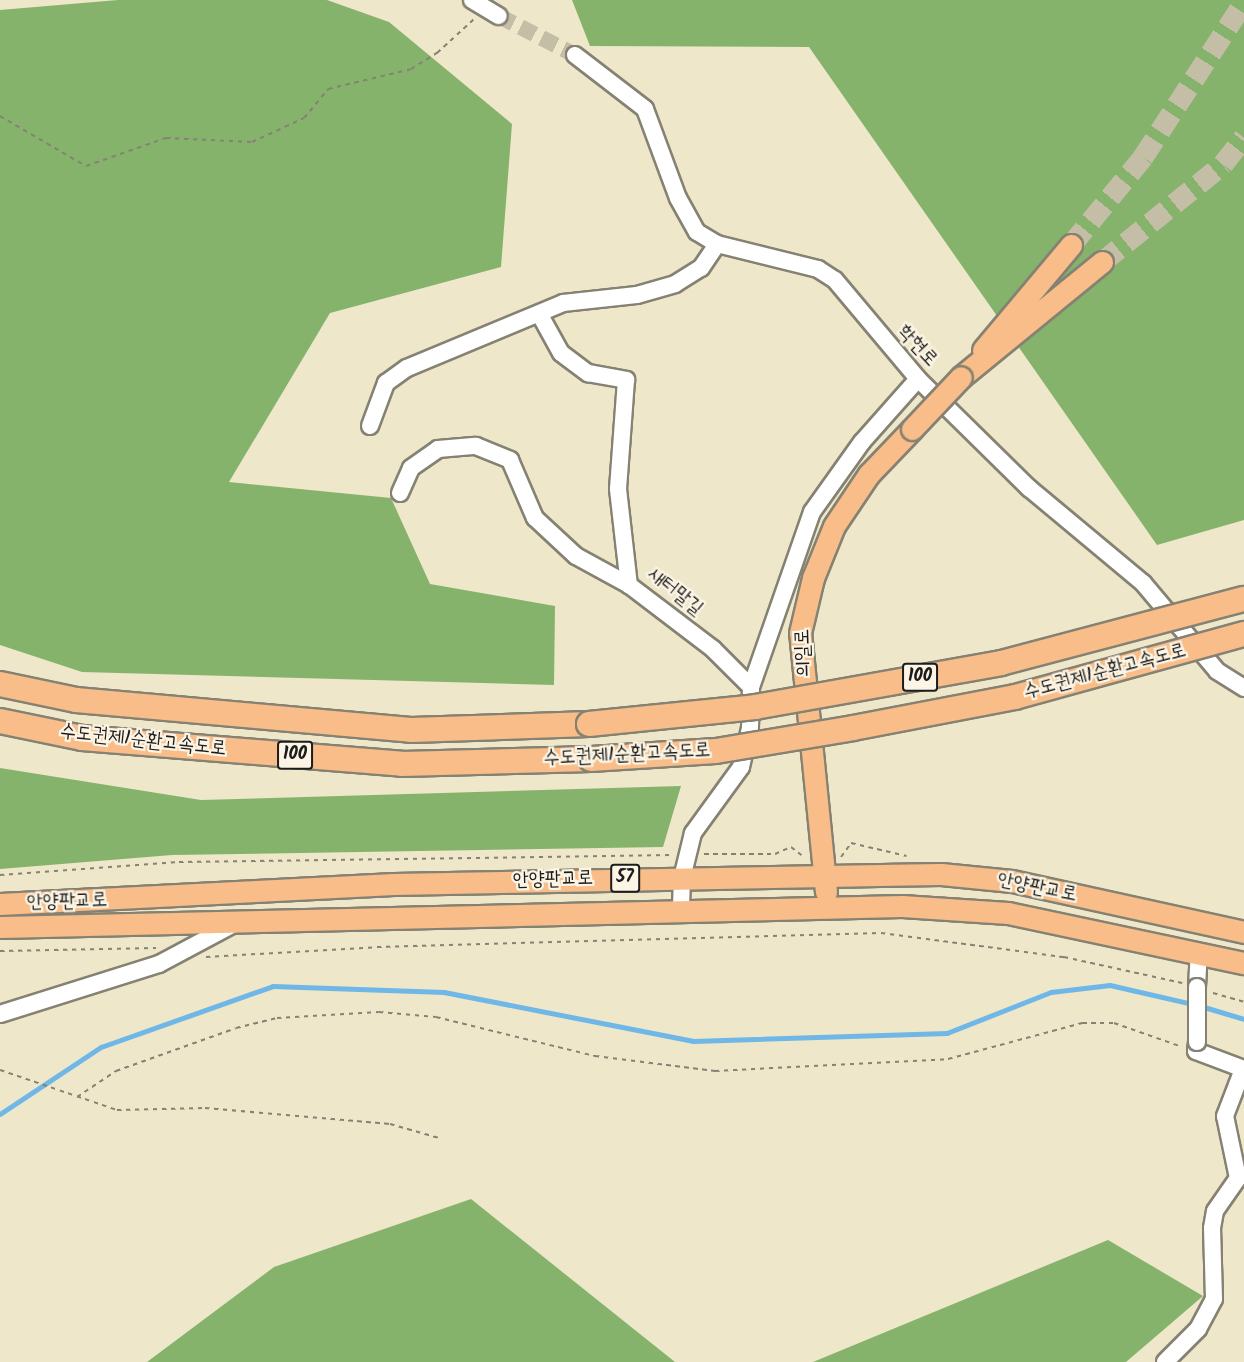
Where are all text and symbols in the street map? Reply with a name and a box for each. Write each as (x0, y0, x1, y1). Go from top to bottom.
street label: 학현로 (892, 320, 942, 372)
street label: 새터말길 (642, 562, 708, 622)
street label: 의일로 (791, 628, 817, 678)
street label: 수도권제1순환고속도로 (1021, 639, 1189, 705)
road number: 100 (902, 662, 938, 692)
street label: 수도권제1순환고속도로 (59, 720, 227, 762)
street label: 수도권제1순환고속도로 (543, 739, 711, 771)
road number: 100 (277, 740, 313, 770)
road number: 57 (610, 863, 640, 893)
street label: 안양판교로 (512, 867, 594, 893)
street label: 안양판교로 (995, 869, 1079, 907)
street label: 안양판교로 (26, 889, 108, 915)

